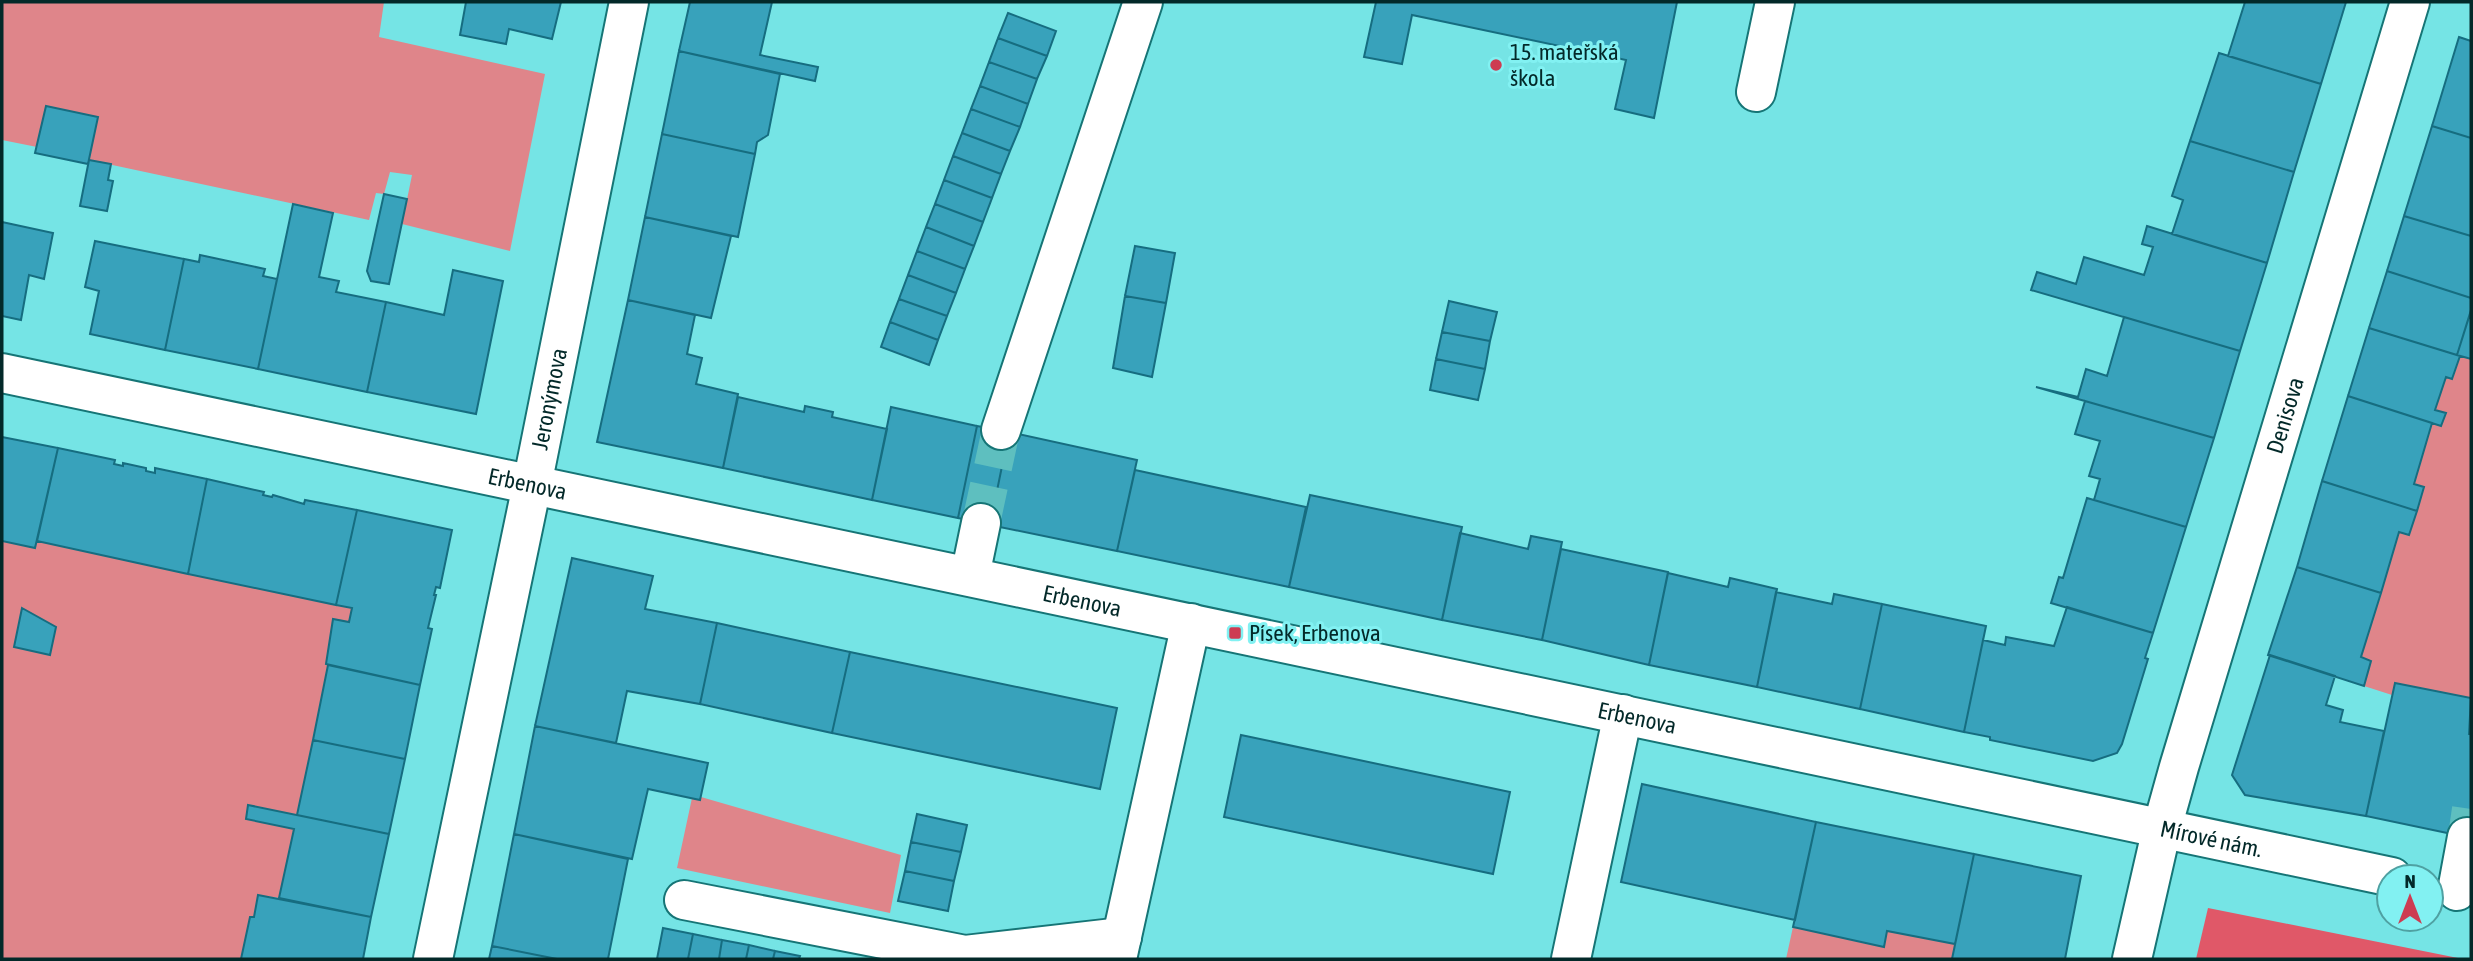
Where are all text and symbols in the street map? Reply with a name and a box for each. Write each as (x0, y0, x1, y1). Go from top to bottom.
place label: 15. mateřská škola (1510, 39, 1619, 91)
marker: 15. mateřská škola (1488, 57, 1504, 73)
street label: Jeronýmova (526, 346, 572, 452)
street label: Denisova (2261, 374, 2309, 457)
street label: Erbenova (486, 463, 569, 505)
street label: Erbenova (1041, 580, 1124, 622)
place label: Písek, Erbenova (1249, 620, 1381, 646)
marker: Písek, Erbenova (1227, 625, 1243, 641)
street label: Erbenova (1595, 697, 1679, 739)
street label: Mírové nám. (2158, 816, 2265, 862)
north arrow (2375, 863, 2445, 933)
text: N (2404, 870, 2416, 892)

